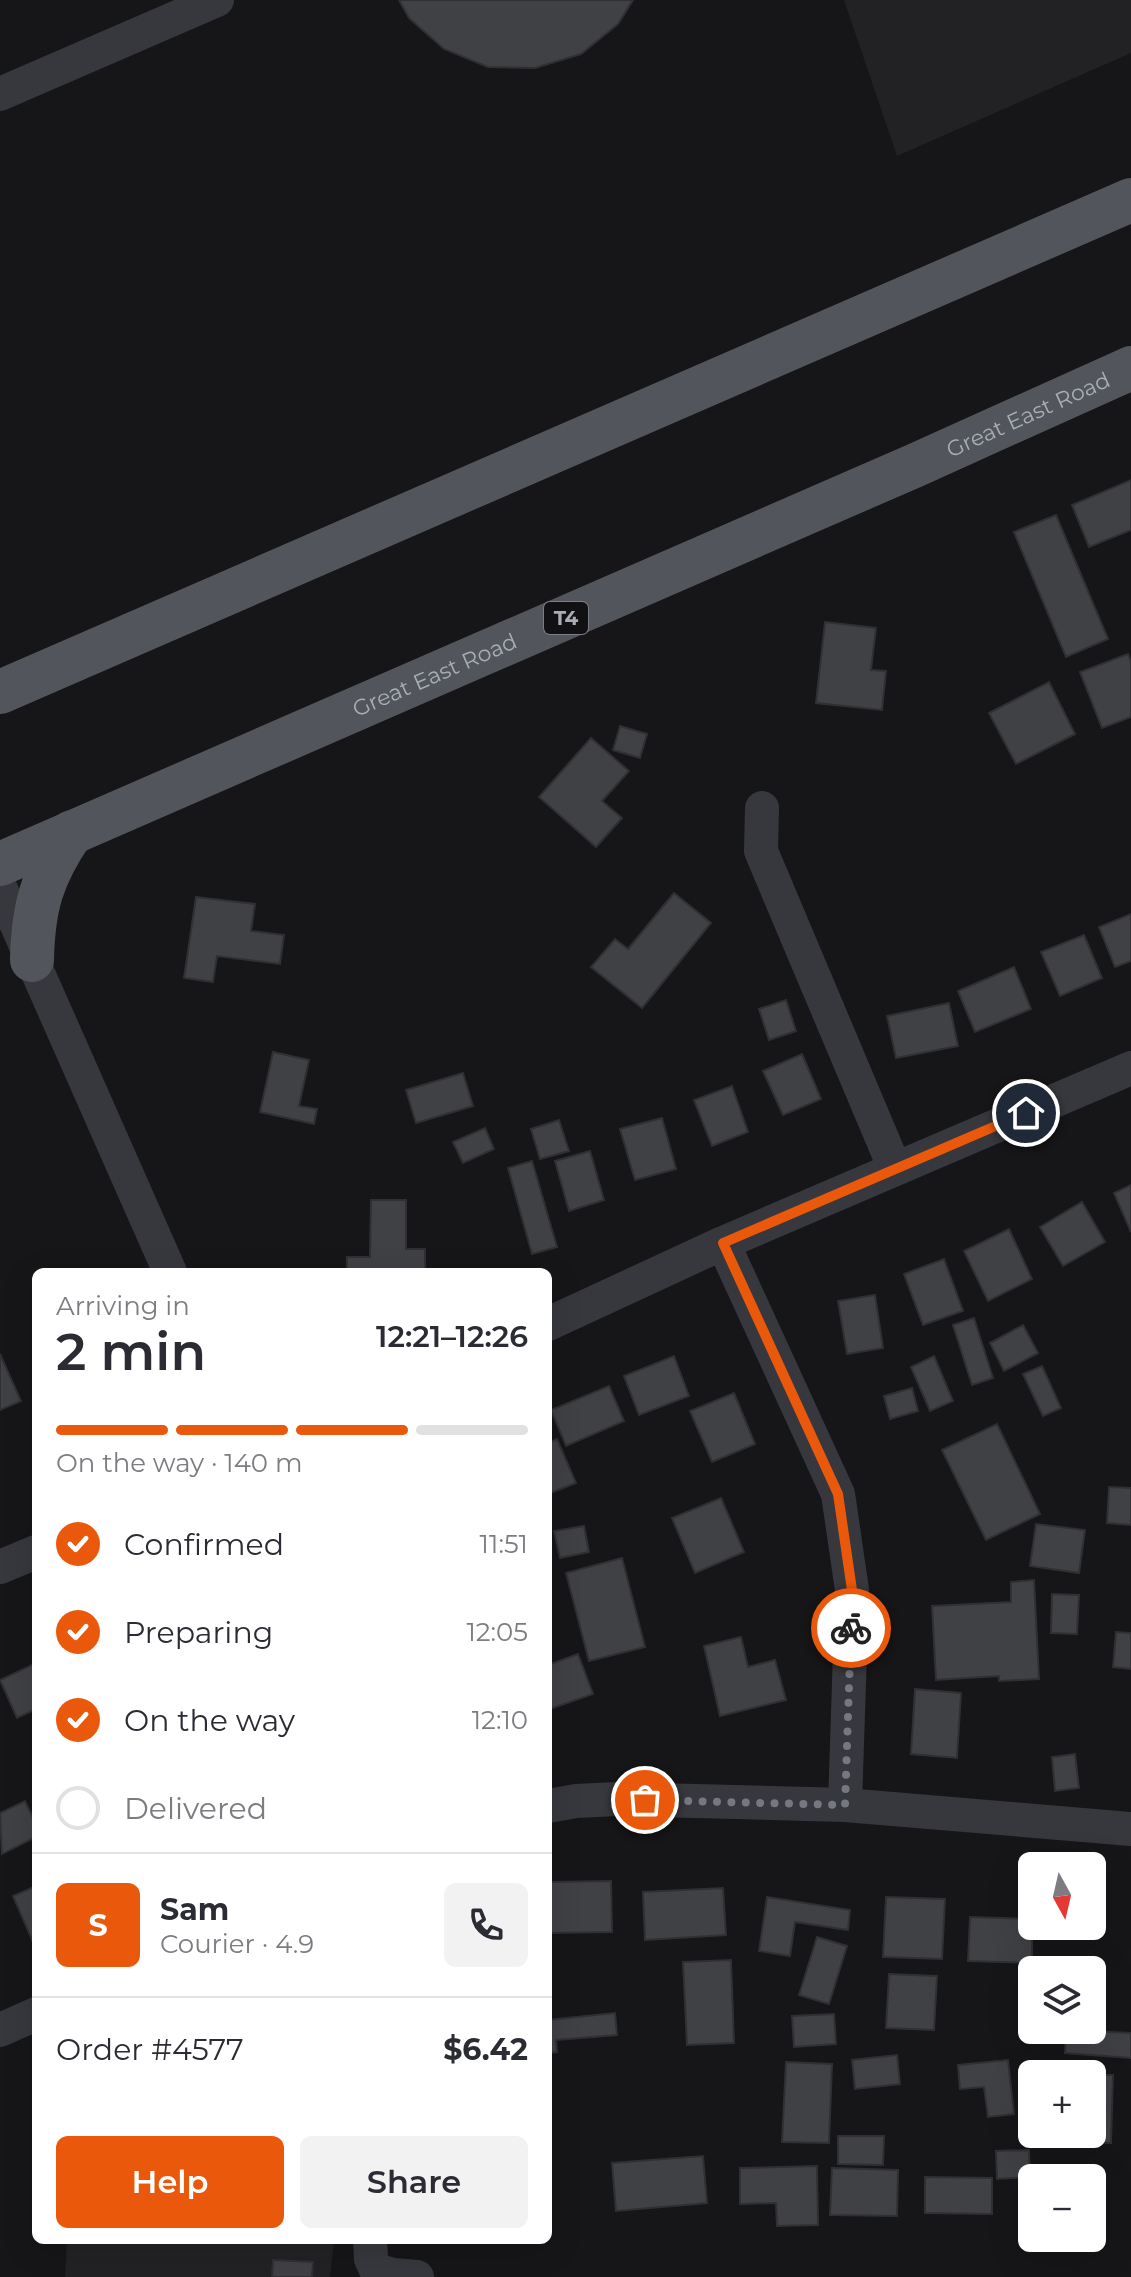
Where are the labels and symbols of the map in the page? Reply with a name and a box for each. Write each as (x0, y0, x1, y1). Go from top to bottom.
street label: Great East Road (942, 366, 1114, 463)
road number: T4 (544, 602, 588, 634)
street label: Great East Road (348, 627, 521, 722)
pin (992, 1079, 1060, 1147)
courier (811, 1588, 891, 1668)
pin (611, 1766, 679, 1834)
north arrow (1018, 1852, 1106, 1940)

